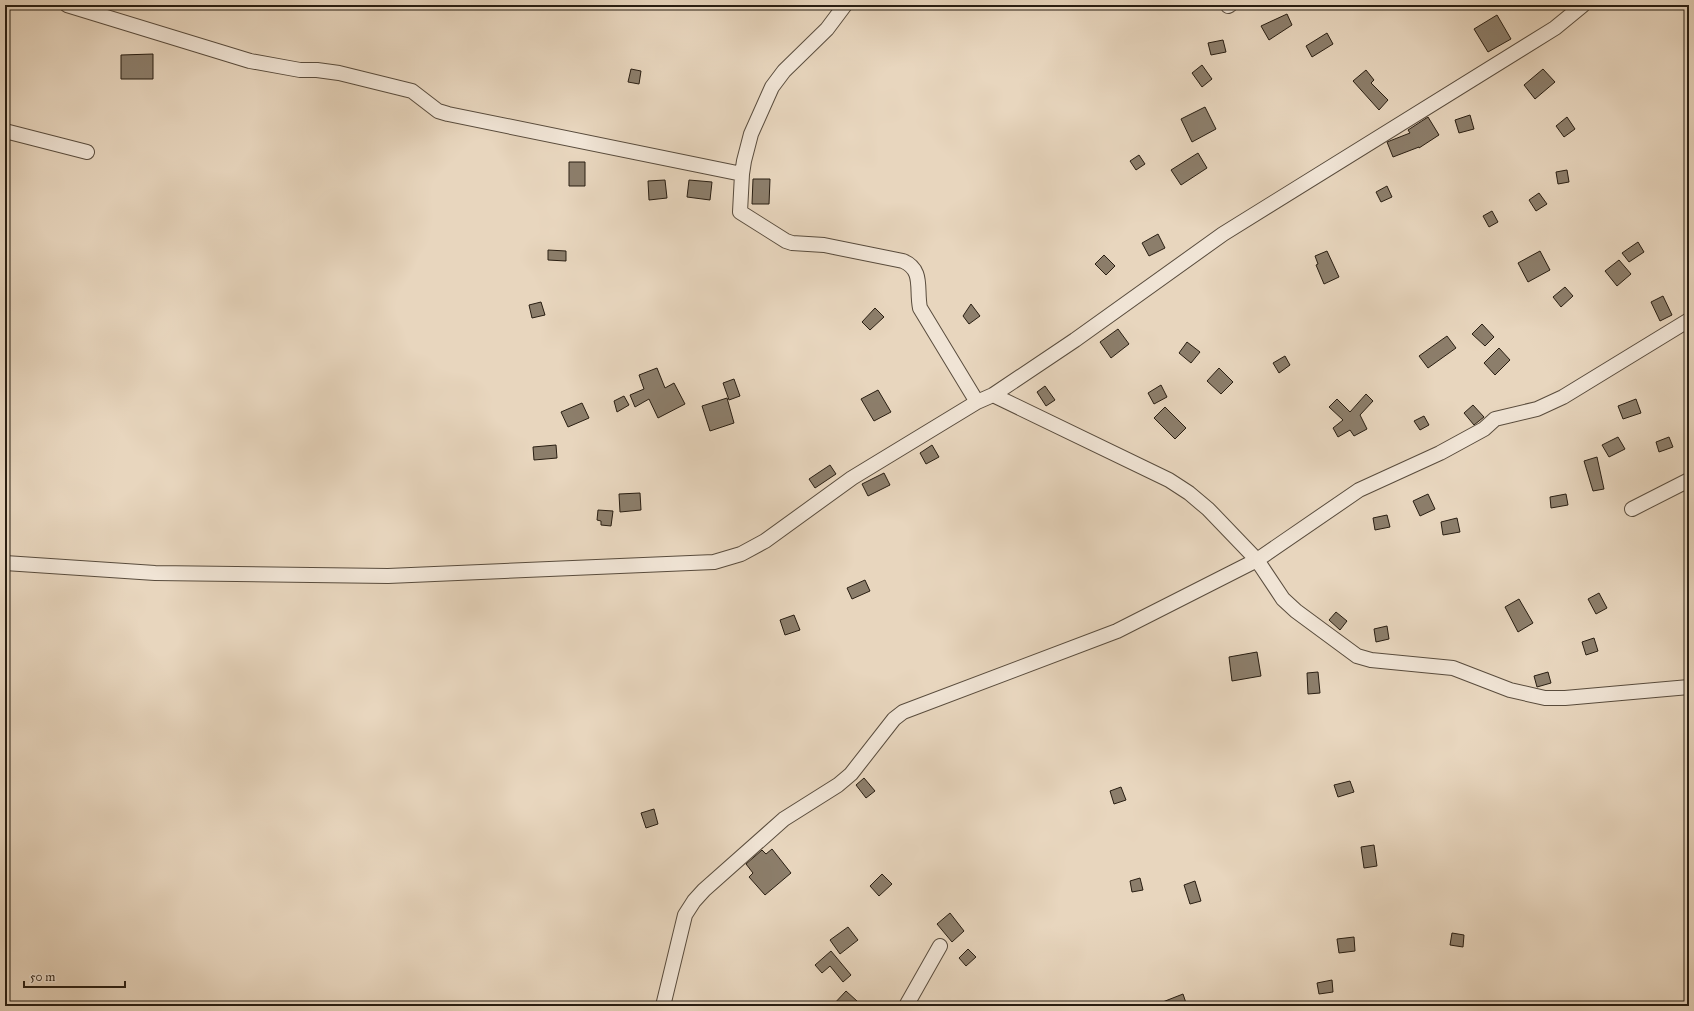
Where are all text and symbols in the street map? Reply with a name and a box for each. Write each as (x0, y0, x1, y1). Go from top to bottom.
scale bar (24, 963, 125, 989)
text: 50 m (30, 970, 55, 984)

